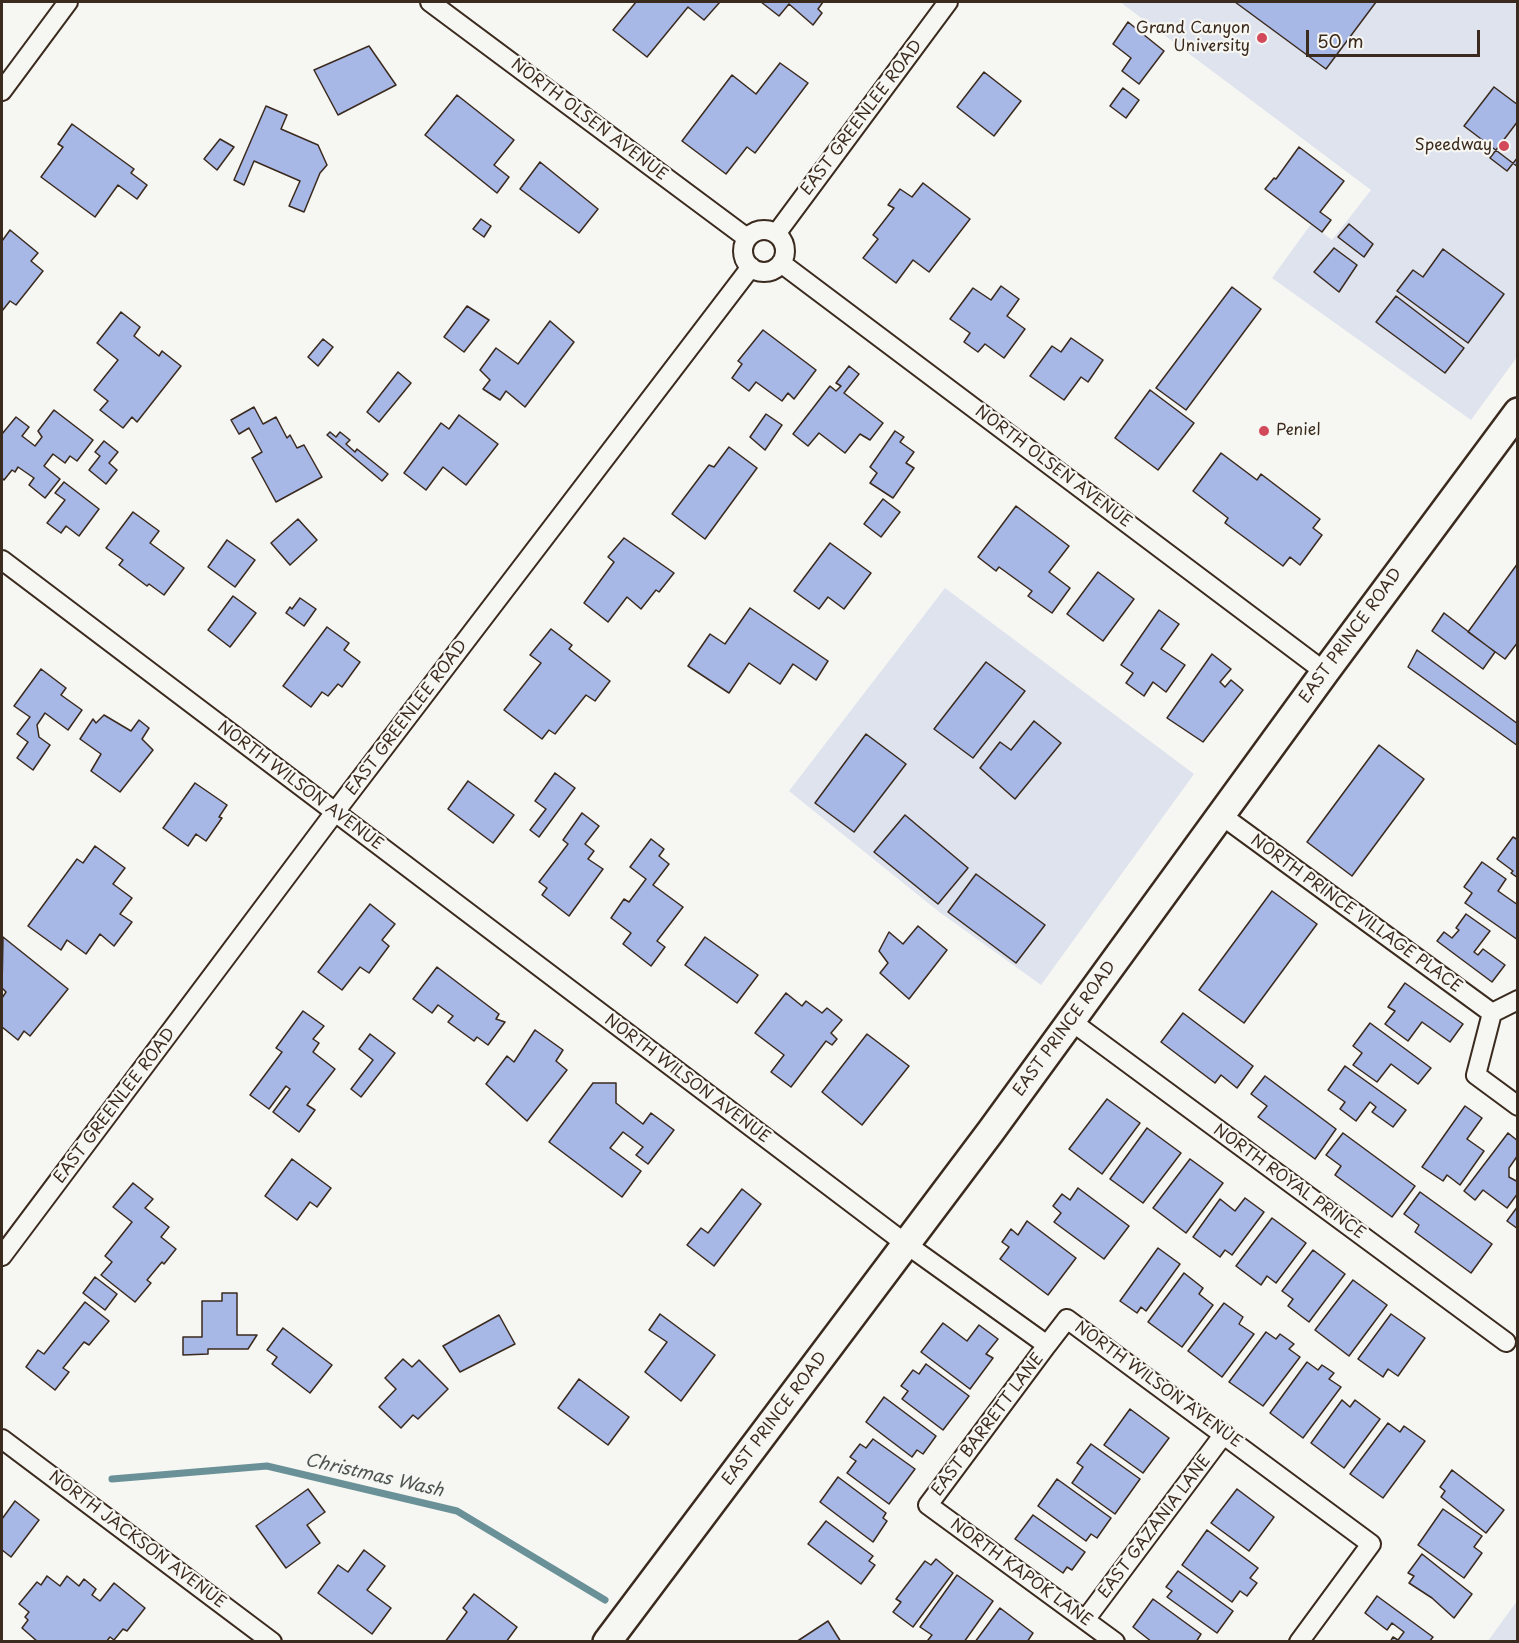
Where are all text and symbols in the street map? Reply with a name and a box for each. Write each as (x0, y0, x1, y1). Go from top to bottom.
scale bar (1309, 18, 1483, 56)
place label: Grand Canyon University (1136, 19, 1250, 57)
text: 50 m (1317, 27, 1364, 54)
marker: Grand Canyon University (1255, 31, 1269, 45)
street label: EAST GREENLEE ROAD (797, 37, 927, 199)
street label: NORTH OLSEN AVENUE (507, 55, 671, 185)
place label: Speedway (1415, 136, 1492, 156)
marker: Speedway (1497, 139, 1511, 153)
street label: NORTH OLSEN AVENUE (971, 402, 1135, 532)
place label: Peniel (1276, 421, 1320, 441)
marker: Peniel (1257, 424, 1271, 438)
street label: EAST PRINCE ROAD (1296, 565, 1406, 707)
street label: EAST GREENLEE ROAD (342, 637, 472, 799)
street label: NORTH WILSON AVENUE (214, 718, 386, 854)
street label: NORTH PRINCE VILLAGE PLACE (1247, 831, 1465, 997)
street label: EAST PRINCE ROAD (1010, 958, 1120, 1100)
street label: NORTH WILSON AVENUE (601, 1011, 773, 1147)
street label: EAST GREENLEE ROAD (50, 1025, 180, 1187)
street label: NORTH ROYAL PRINCE (1209, 1121, 1369, 1243)
street label: NORTH WILSON AVENUE (1071, 1318, 1245, 1452)
street label: EAST PRINCE ROAD (719, 1348, 831, 1490)
street label: EAST BARRETT LANE (928, 1350, 1048, 1500)
water label: Christmas Wash (303, 1450, 445, 1502)
street label: EAST GAZANIA LANE (1095, 1452, 1215, 1602)
street label: NORTH JACKSON AVENUE (45, 1467, 229, 1613)
street label: NORTH KAPOK LANE (946, 1515, 1096, 1631)

